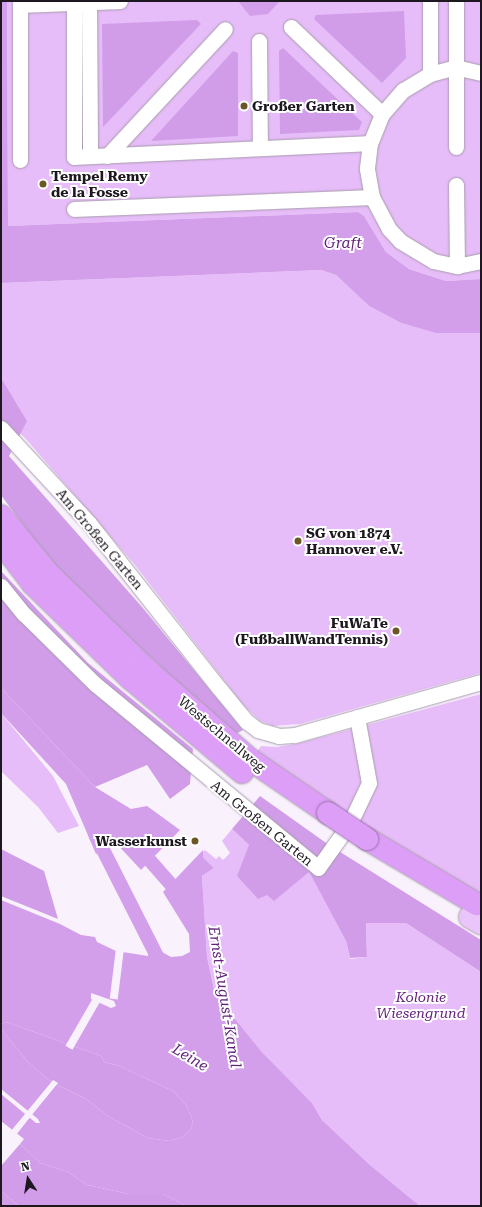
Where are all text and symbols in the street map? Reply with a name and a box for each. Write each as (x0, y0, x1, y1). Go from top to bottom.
place label: Großer Garten (252, 98, 355, 114)
marker: Großer Garten (239, 101, 249, 111)
place label: Tempel Remy de la Fosse (51, 168, 148, 200)
marker: Tempel Remy de la Fosse (38, 179, 48, 189)
water label: Graft (324, 235, 362, 253)
street label: Am Großen Garten (53, 485, 147, 593)
place label: SG von 1874 Hannover e.V. (306, 525, 403, 558)
marker: SG von 1874 Hannover e.V. (293, 536, 303, 546)
place label: FuWaTe (FußballWandTennis) (235, 615, 388, 648)
marker: FuWaTe (FußballWandTennis) (391, 626, 401, 636)
street label: Westschnellweg (175, 693, 269, 775)
street label: Am Großen Garten (208, 777, 316, 869)
place label: Wasserkunst (95, 833, 187, 849)
marker: Wasserkunst (190, 836, 200, 846)
water label: Ernst-August-Kanal (204, 925, 244, 1069)
park label: Kolonie Wiesengrund (377, 989, 465, 1022)
water label: Leine (169, 1040, 211, 1076)
north arrow (8, 1159, 48, 1199)
text: N (20, 1160, 31, 1174)

